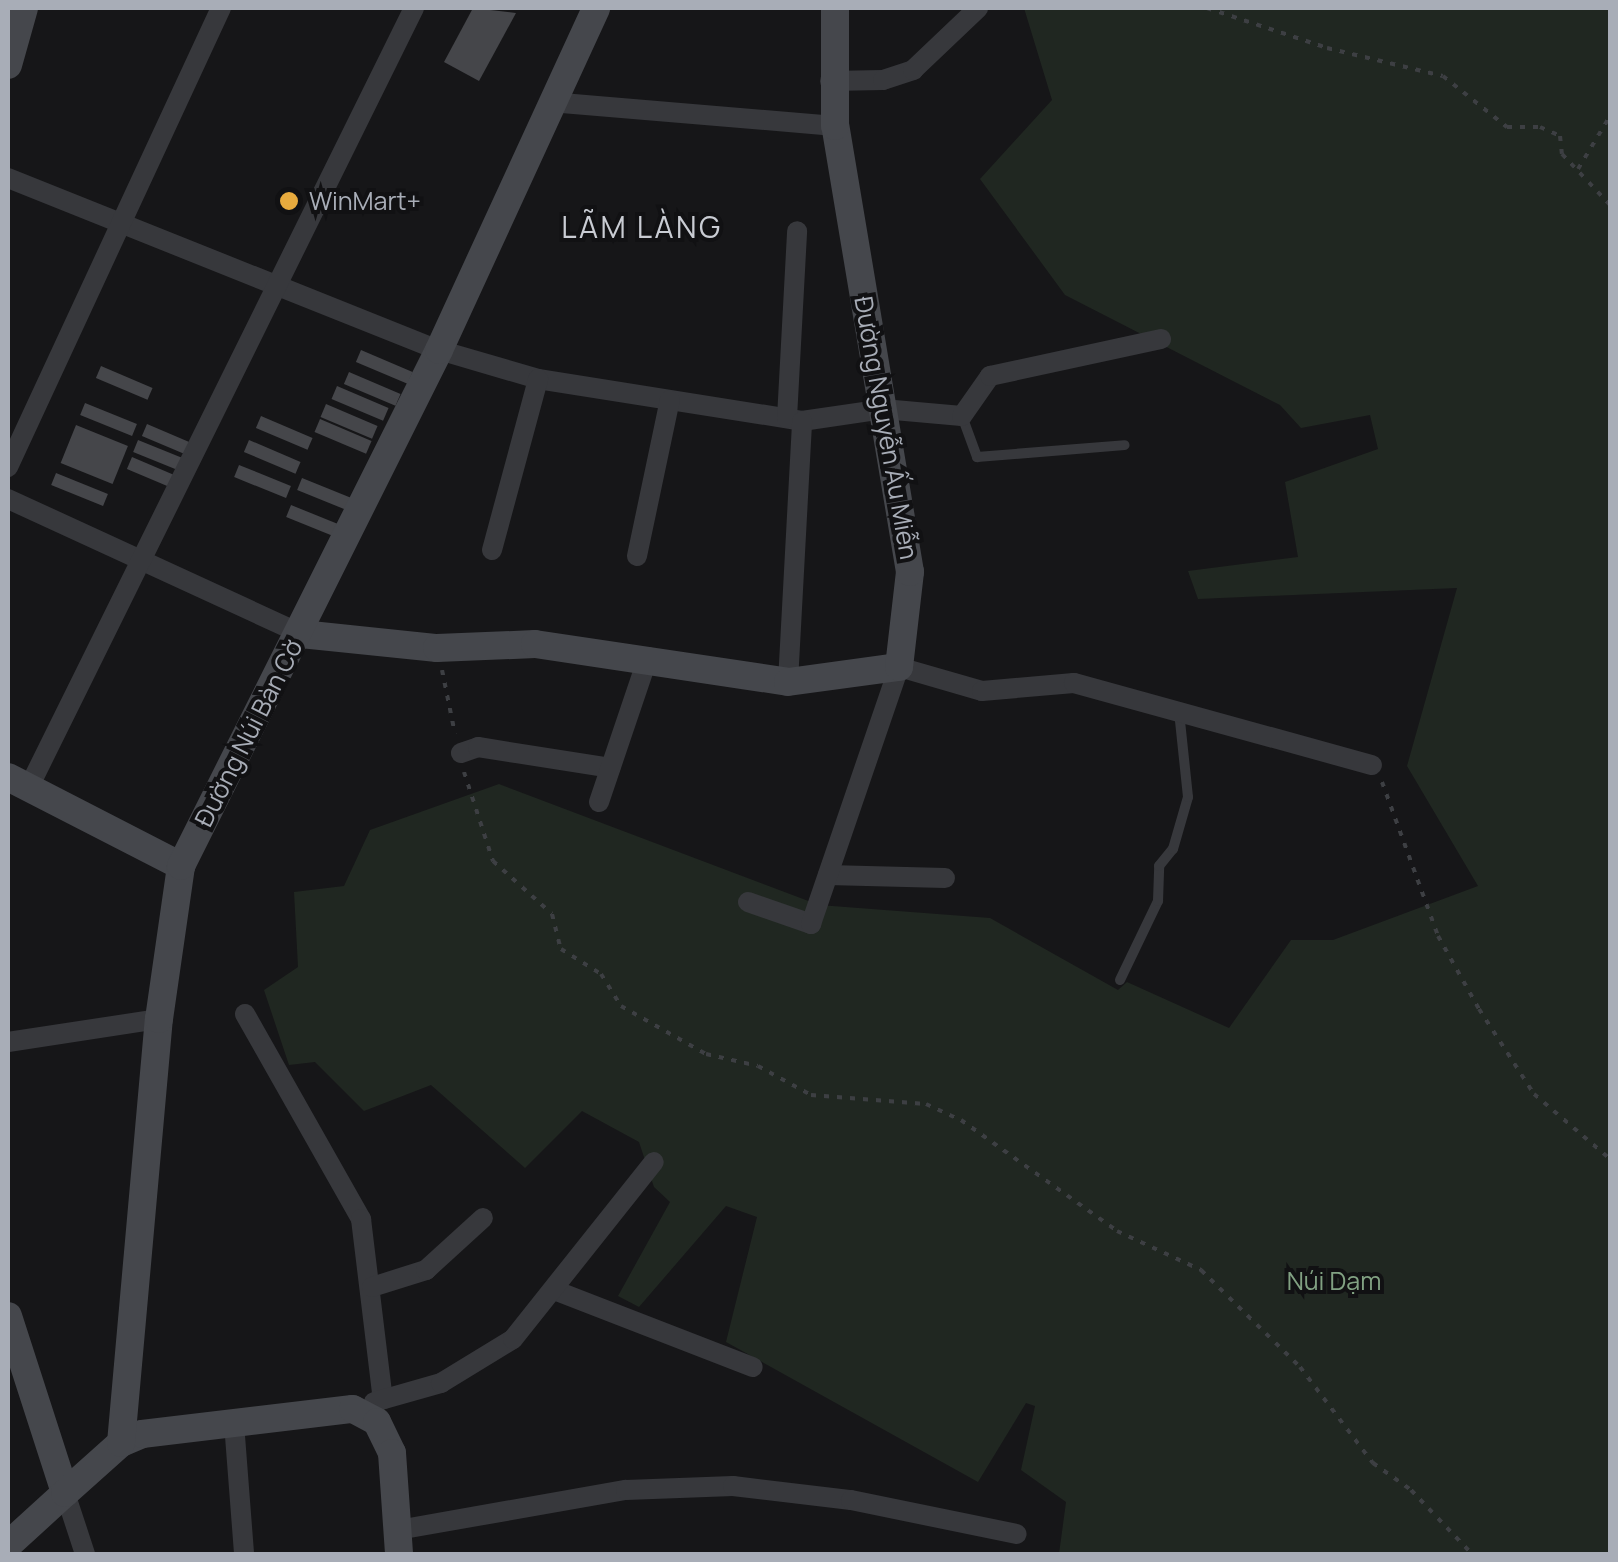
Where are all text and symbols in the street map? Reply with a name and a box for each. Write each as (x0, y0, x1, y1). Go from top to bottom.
place label: WinMart+ (309, 186, 421, 216)
marker: WinMart+ (278, 190, 300, 212)
district label: LÃM LÀNG (561, 209, 723, 245)
street label: Đường Nguyễn Ấu Miễn (848, 294, 924, 562)
street label: Đường Núi Bàn Cờ (189, 634, 309, 832)
park label: Núi Dạm (1287, 1266, 1381, 1296)

